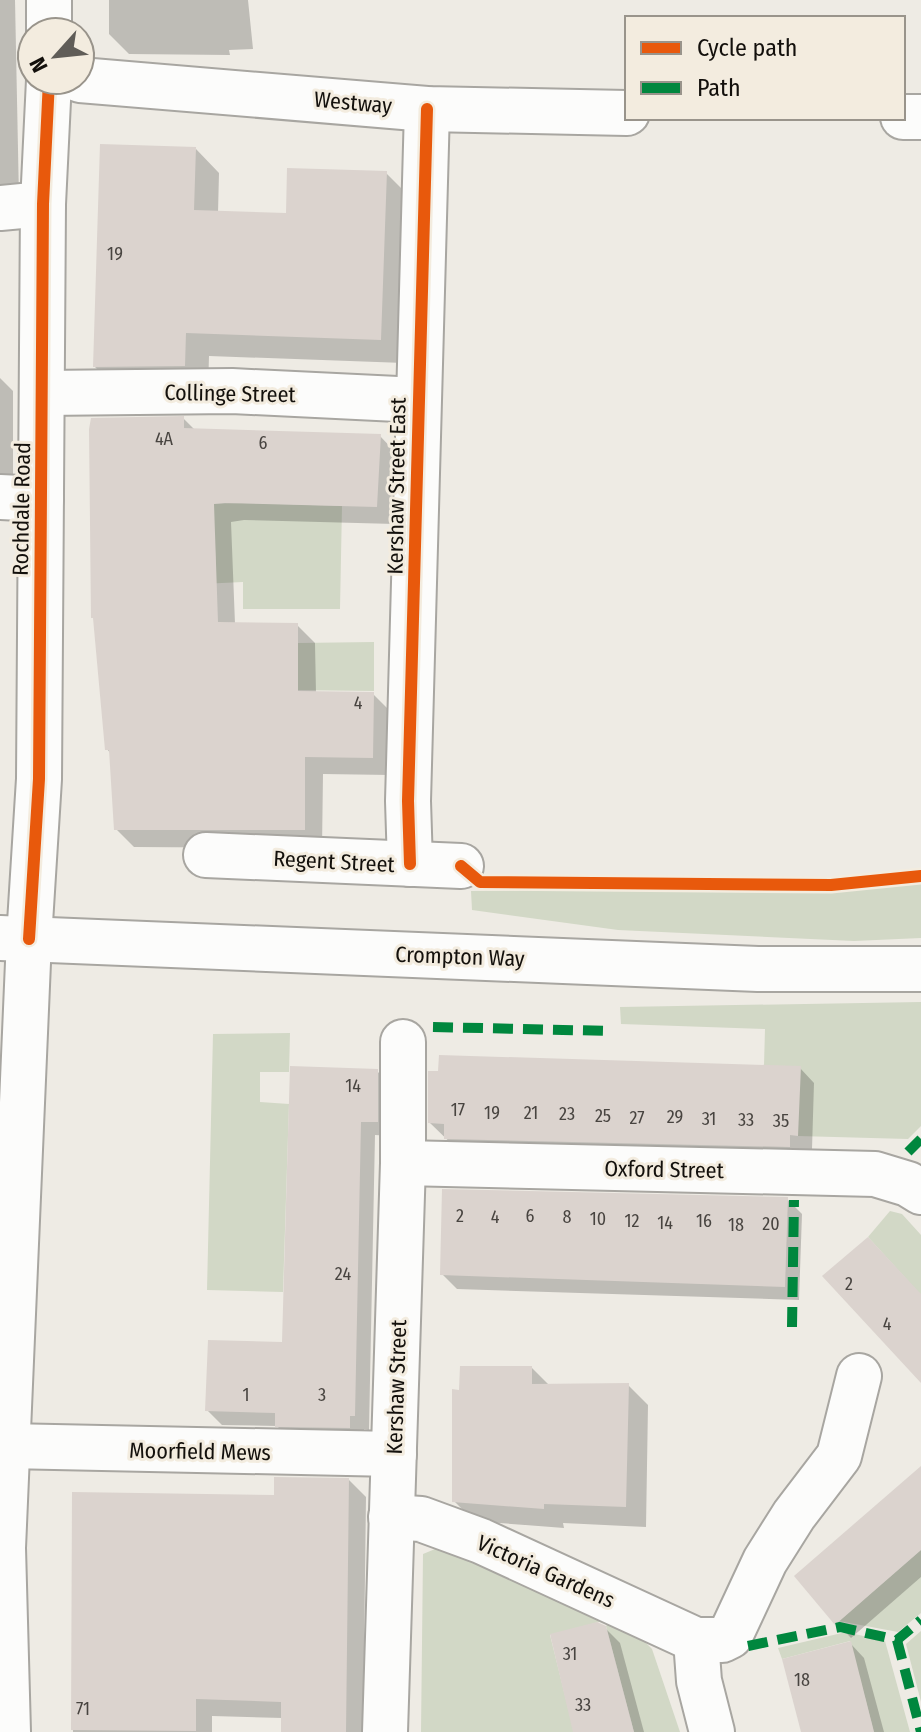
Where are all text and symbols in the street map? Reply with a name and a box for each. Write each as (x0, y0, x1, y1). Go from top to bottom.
north arrow (16, 16, 96, 96)
legend (625, 16, 905, 120)
text: Cycle path (697, 34, 797, 62)
text: N (24, 53, 54, 77)
text: Path (697, 74, 741, 102)
street label: Westway (313, 86, 393, 119)
house number: 19 (107, 243, 123, 265)
street label: Collinge Street (164, 379, 297, 408)
street label: Kershaw Street East (381, 396, 412, 575)
house number: 4A (155, 428, 174, 450)
house number: 6 (259, 432, 268, 454)
street label: Rochdale Road (7, 442, 36, 576)
house number: 4 (354, 692, 363, 714)
street label: Regent Street (273, 845, 396, 878)
street label: Crompton Way (395, 941, 525, 972)
house number: 14 (345, 1075, 361, 1097)
house number: 17 (451, 1099, 465, 1121)
house number: 19 (484, 1102, 500, 1124)
house number: 21 (524, 1102, 538, 1124)
house number: 23 (559, 1103, 575, 1125)
house number: 25 (595, 1105, 611, 1127)
house number: 29 (667, 1106, 683, 1128)
house number: 27 (629, 1107, 645, 1129)
house number: 31 (702, 1108, 716, 1130)
house number: 33 (738, 1109, 754, 1131)
house number: 35 (773, 1110, 789, 1132)
street label: Oxford Street (604, 1155, 725, 1184)
house number: 2 (456, 1205, 464, 1227)
house number: 6 (526, 1205, 535, 1227)
house number: 4 (491, 1206, 500, 1228)
house number: 8 (563, 1206, 572, 1228)
house number: 10 (590, 1208, 606, 1230)
house number: 12 (625, 1210, 640, 1232)
house number: 16 (696, 1210, 712, 1232)
house number: 14 (657, 1212, 673, 1234)
house number: 20 (762, 1213, 780, 1235)
house number: 18 (728, 1214, 744, 1236)
house number: 24 (335, 1263, 351, 1285)
house number: 2 (845, 1273, 853, 1295)
house number: 4 (883, 1313, 892, 1335)
street label: Kershaw Street (381, 1318, 412, 1455)
house number: 1 (242, 1384, 250, 1406)
house number: 3 (318, 1384, 326, 1406)
street label: Moorfield Mews (129, 1437, 271, 1466)
street label: Victoria Gardens (473, 1529, 619, 1614)
house number: 31 (563, 1643, 577, 1665)
house number: 18 (794, 1669, 810, 1691)
house number: 33 (575, 1694, 591, 1716)
house number: 71 (76, 1698, 90, 1720)

